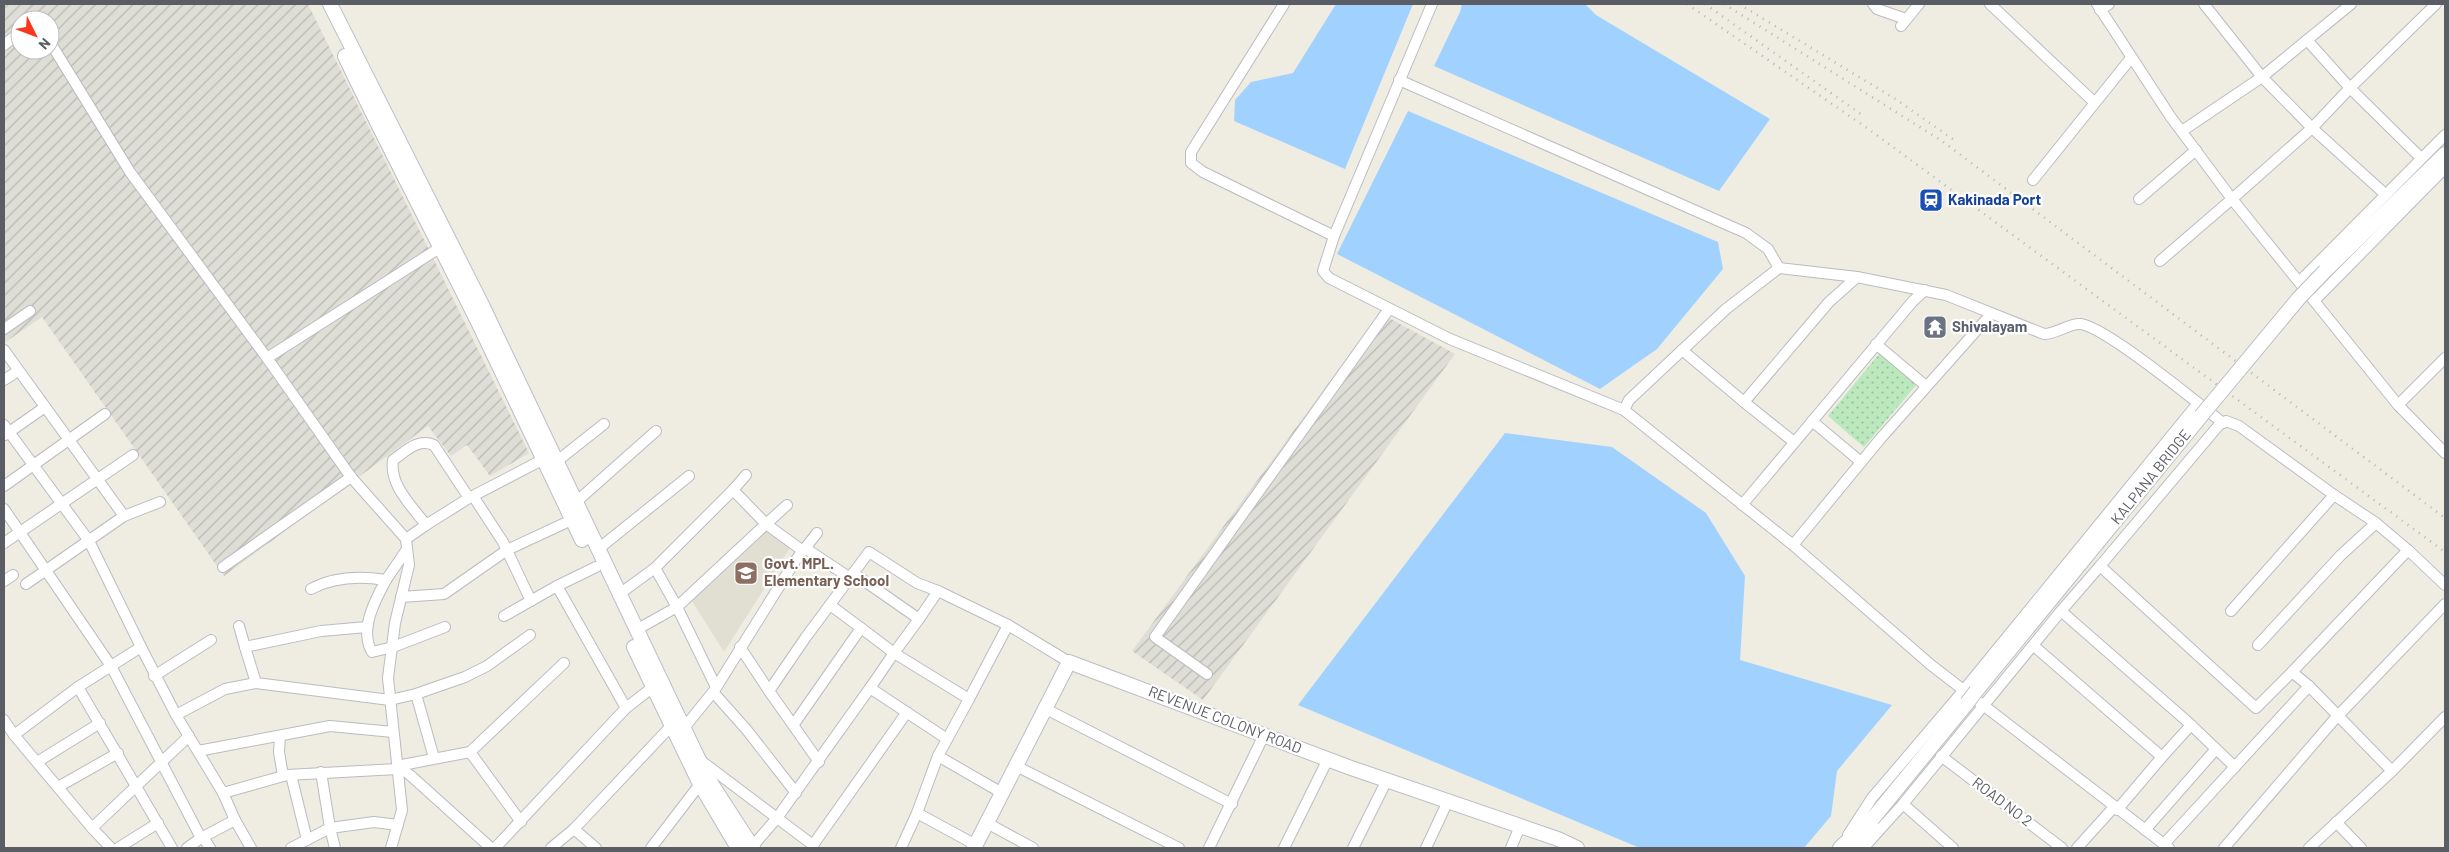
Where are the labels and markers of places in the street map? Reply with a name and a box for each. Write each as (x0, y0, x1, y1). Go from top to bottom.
station icon: Kakinada Port (1918, 187, 1944, 213)
place label: Kakinada Port (1948, 190, 2041, 208)
temple icon: Shivalayam (1922, 314, 1948, 340)
place label: Shivalayam (1952, 317, 2027, 335)
place label: Govt. MPL. Elementary School (764, 554, 889, 589)
school or university icon: Govt. MPL. Elementary School (733, 560, 759, 586)

